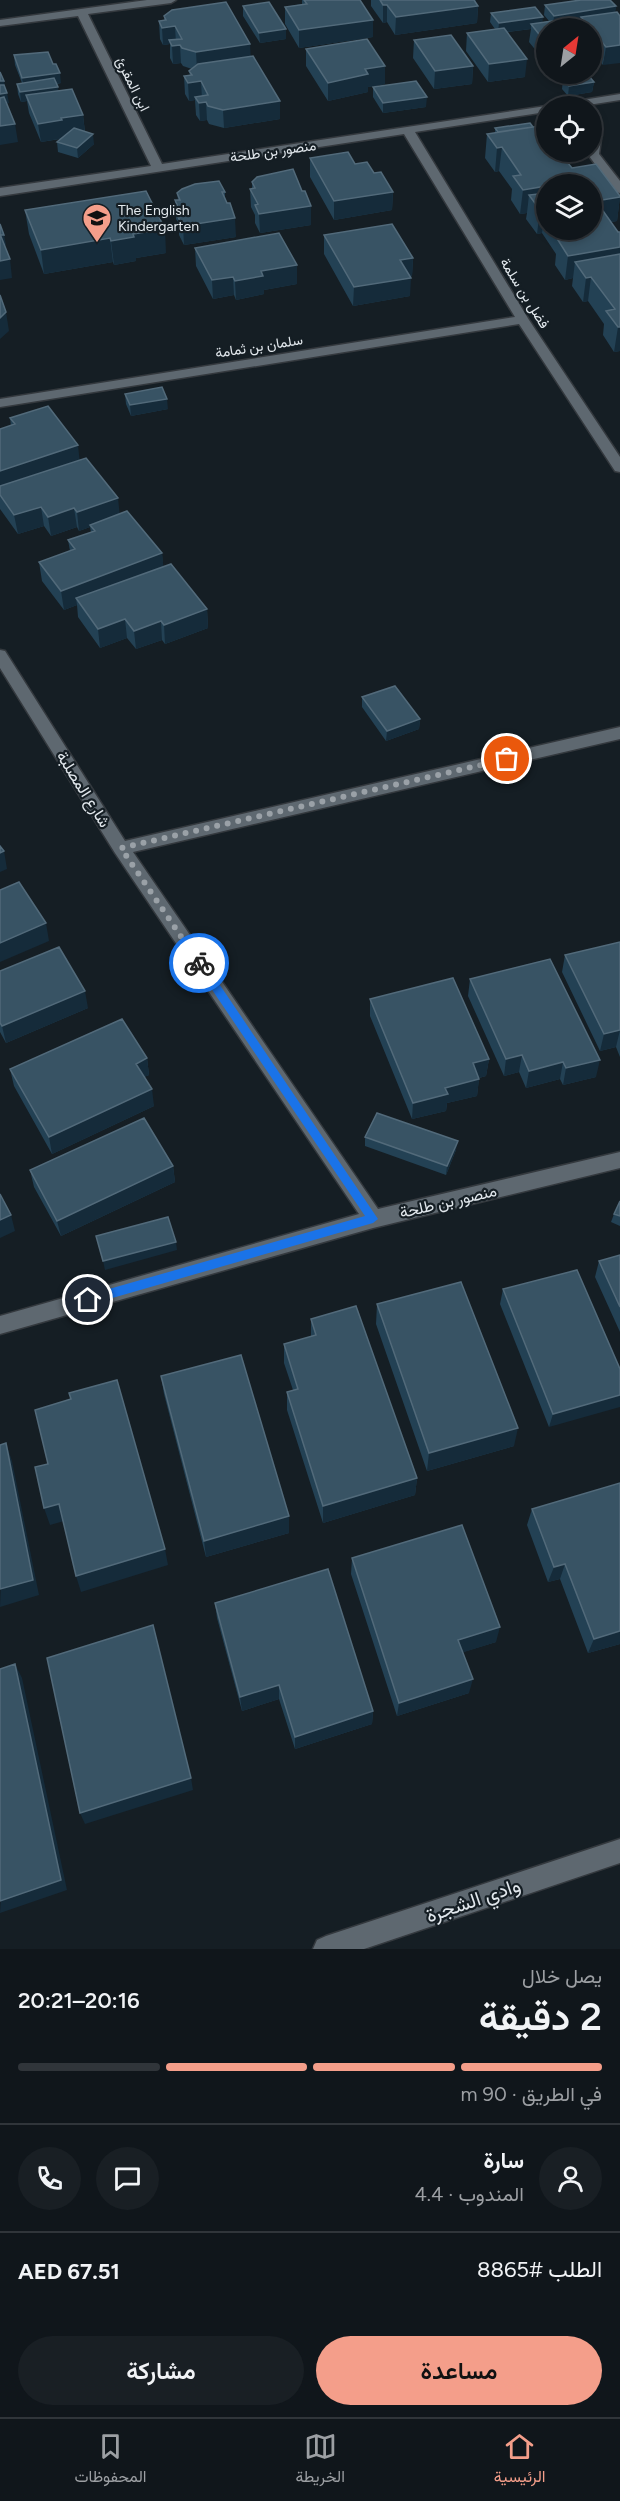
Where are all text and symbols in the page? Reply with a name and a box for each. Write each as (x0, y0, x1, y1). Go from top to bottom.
north arrow (536, 18, 602, 84)
map controls (536, 18, 602, 240)
street label: ابن المقرئ (112, 54, 153, 114)
button: locate (536, 96, 602, 162)
street label: منصور بن طلحة (229, 137, 317, 166)
button: layers (536, 174, 602, 240)
school or university icon: The English Kindergarten (81, 202, 113, 244)
place label: The English Kindergarten (118, 202, 199, 235)
street label: فضل بن سلمة (496, 255, 553, 332)
street label: سلمان بن ثمامة (214, 331, 304, 362)
pin (481, 733, 532, 784)
icon: bag (490, 742, 523, 775)
street label: شارع المصلبة (51, 748, 115, 832)
courier (169, 933, 229, 993)
icon: bike (183, 947, 216, 980)
street label: منصور بن طلحة (398, 1181, 499, 1223)
pin (62, 1274, 113, 1325)
icon: home (71, 1283, 104, 1316)
street label: وادي الشجرة (423, 1873, 525, 1932)
text: يصل خلال (522, 1964, 602, 1988)
text: 20:16–20:21 (18, 1987, 140, 2014)
text: 2 دقيقة (479, 1993, 602, 2040)
text: في الطريق · 90 m (461, 2082, 602, 2106)
button: phone (18, 2147, 81, 2210)
button: chat (96, 2147, 159, 2210)
text: سارة (483, 2147, 524, 2174)
button: person (539, 2147, 602, 2210)
text: المندوب · 4.4 (414, 2182, 524, 2206)
text: الطلب #8865 (477, 2256, 602, 2283)
text: AED 67.51 (18, 2258, 120, 2285)
button: مشاركة (18, 2336, 304, 2405)
button: مساعدة (316, 2336, 602, 2405)
tab: المحفوظات (74, 2430, 147, 2491)
tab: الخريطة (295, 2430, 345, 2491)
tab: الرئيسية (494, 2430, 546, 2491)

